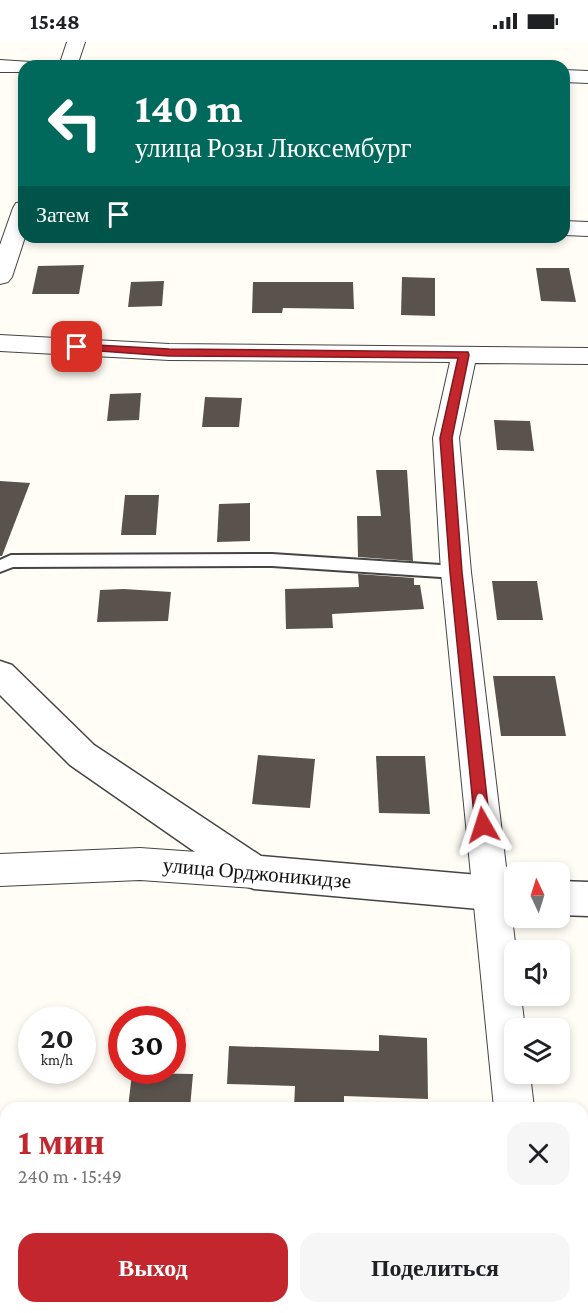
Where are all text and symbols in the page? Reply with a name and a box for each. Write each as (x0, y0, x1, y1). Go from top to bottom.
text: 15:48 (30, 9, 80, 34)
icon: left (36, 84, 114, 162)
text: 140 m (135, 84, 243, 131)
text: улица Розы Люксембург (135, 133, 412, 163)
icon: arrive (102, 198, 135, 231)
text: Затем (36, 202, 90, 227)
pin (51, 321, 102, 372)
icon: arrive (60, 330, 93, 363)
position arrow (451, 793, 515, 857)
street label: улица Орджоникидзе (162, 853, 352, 893)
north arrow (504, 862, 570, 928)
map controls (504, 862, 570, 1084)
button: sound (504, 940, 570, 1006)
speed limit sign: 30 (108, 1006, 186, 1084)
button: layers (504, 1018, 570, 1084)
text: 20 (40, 1021, 74, 1054)
text: km/h (41, 1052, 73, 1068)
text: 1 мин (18, 1122, 104, 1162)
button: close (507, 1122, 570, 1185)
text: 240 m · 15:49 (18, 1165, 122, 1187)
button: Выход (18, 1233, 288, 1302)
button: Поделиться (300, 1233, 570, 1302)

